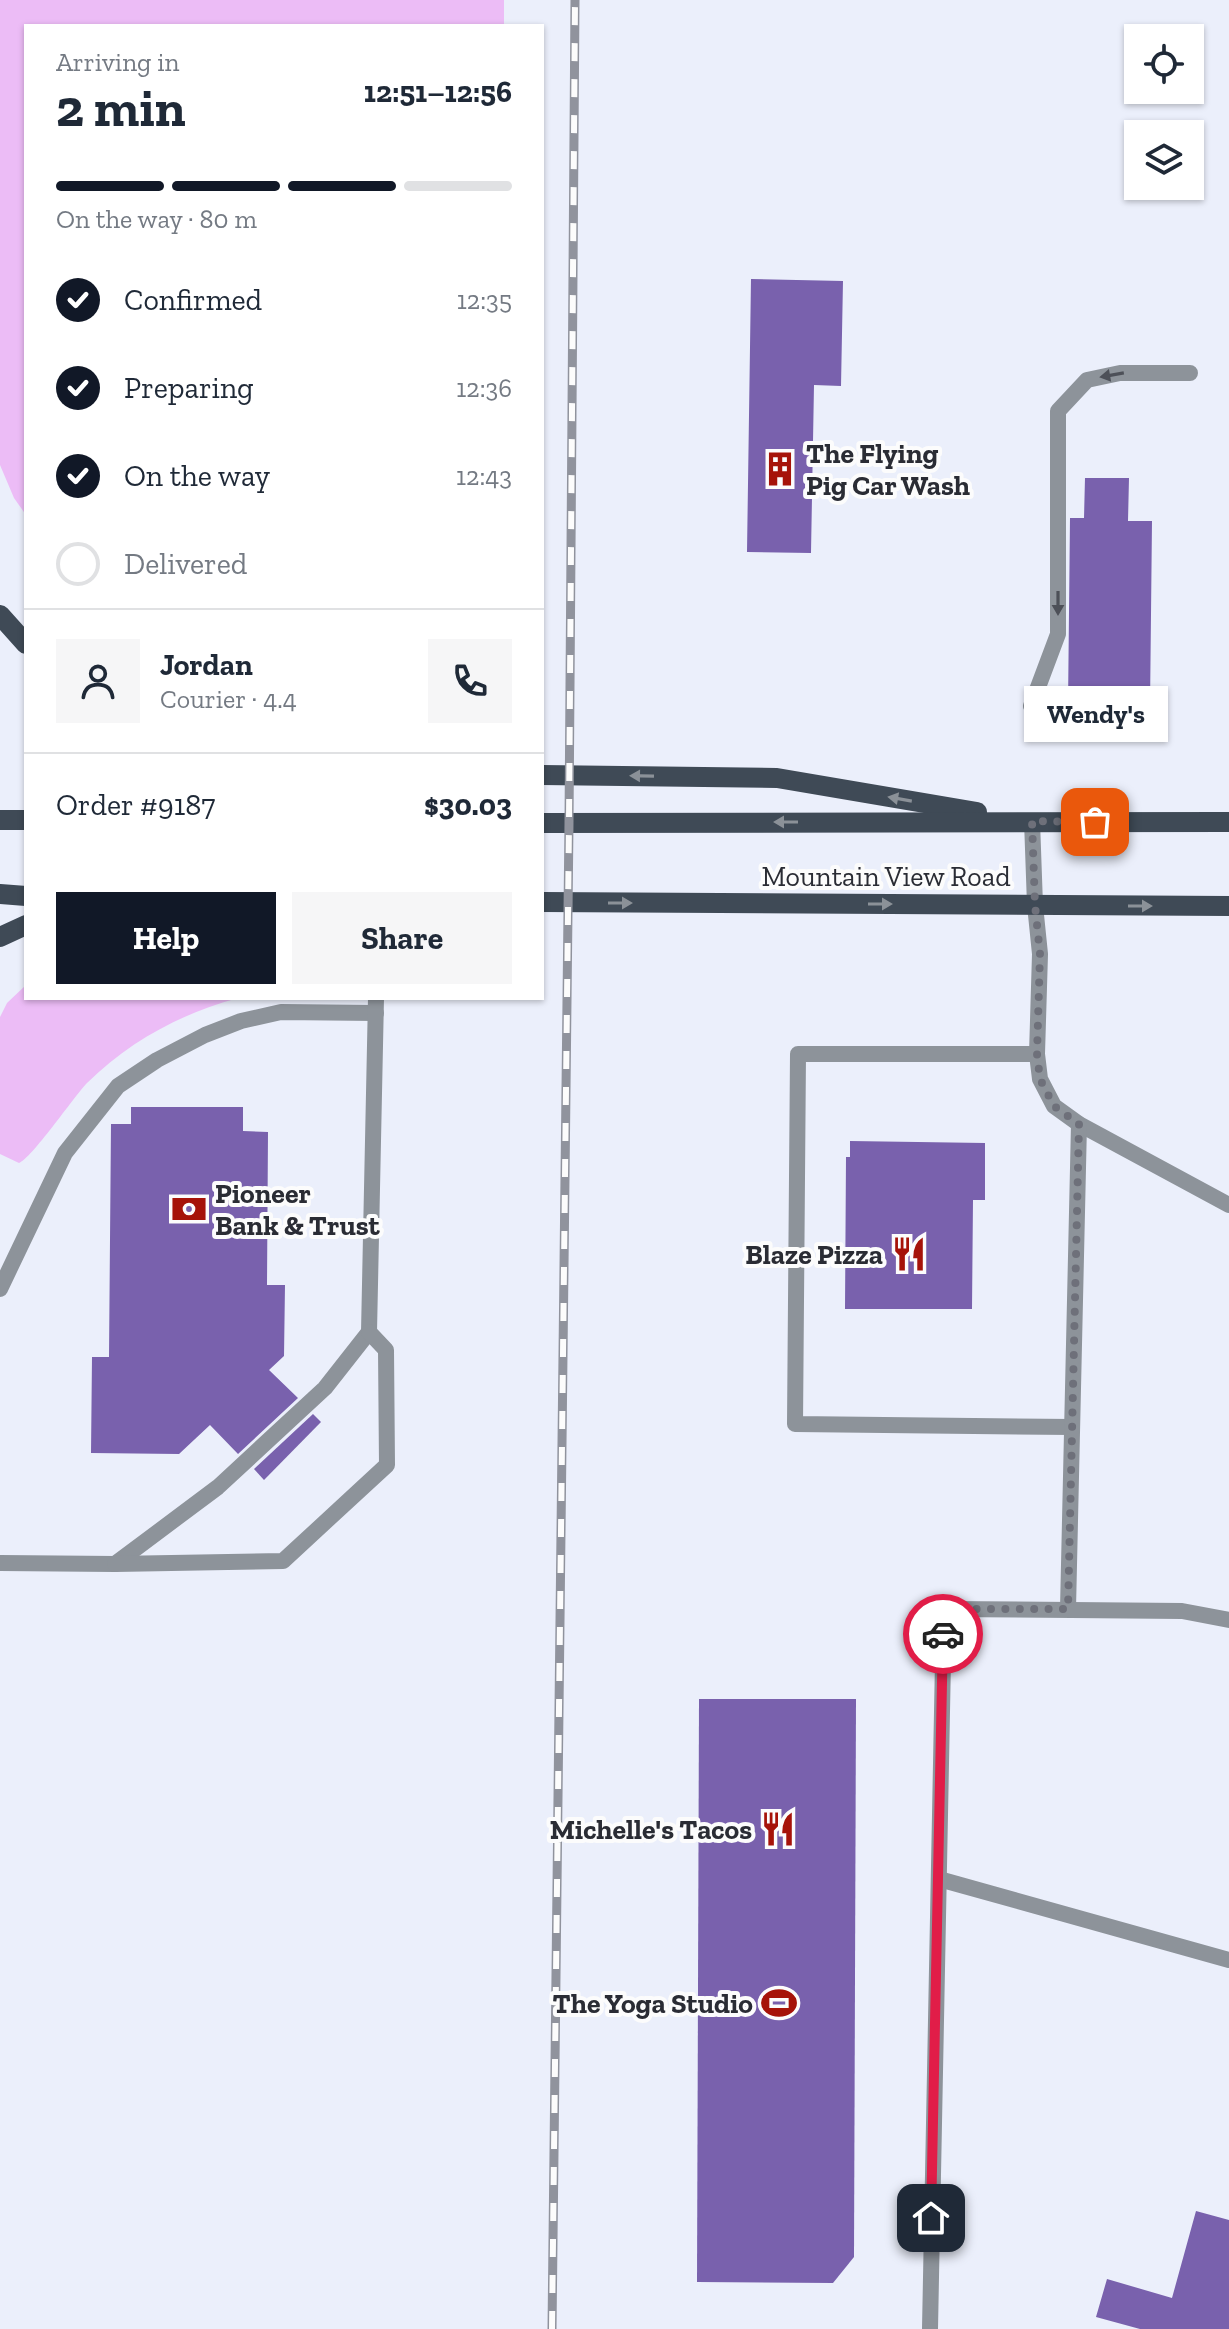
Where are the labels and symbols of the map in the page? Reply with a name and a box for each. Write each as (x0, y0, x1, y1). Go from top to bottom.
one-way arrow (1100, 369, 1125, 382)
place label: The Flying Pig Car Wash (806, 437, 970, 502)
building icon: The Flying Pig Car Wash (761, 450, 799, 488)
one-way arrow (1052, 591, 1064, 616)
callout: Wendy's (1023, 686, 1167, 742)
one-way arrow (629, 770, 654, 782)
pin (1061, 788, 1129, 856)
one-way arrow (888, 792, 913, 804)
one-way arrow (773, 816, 798, 828)
street label: Mountain View Road (761, 860, 1011, 893)
one-way arrow (608, 897, 633, 909)
one-way arrow (868, 898, 893, 910)
one-way arrow (1128, 900, 1153, 912)
place label: Pioneer Bank & Trust (215, 1177, 381, 1242)
bank icon: Pioneer Bank & Trust (170, 1190, 208, 1228)
restaurant icon: Blaze Pizza (890, 1235, 928, 1273)
place label: Blaze Pizza (745, 1238, 883, 1271)
courier (903, 1594, 983, 1674)
restaurant icon: Michelle's Tacos (759, 1810, 797, 1848)
place label: Michelle's Tacos (550, 1813, 752, 1846)
sports icon: The Yoga Studio (760, 1984, 798, 2022)
place label: The Yoga Studio (552, 1987, 753, 2020)
pin (897, 2184, 965, 2252)

